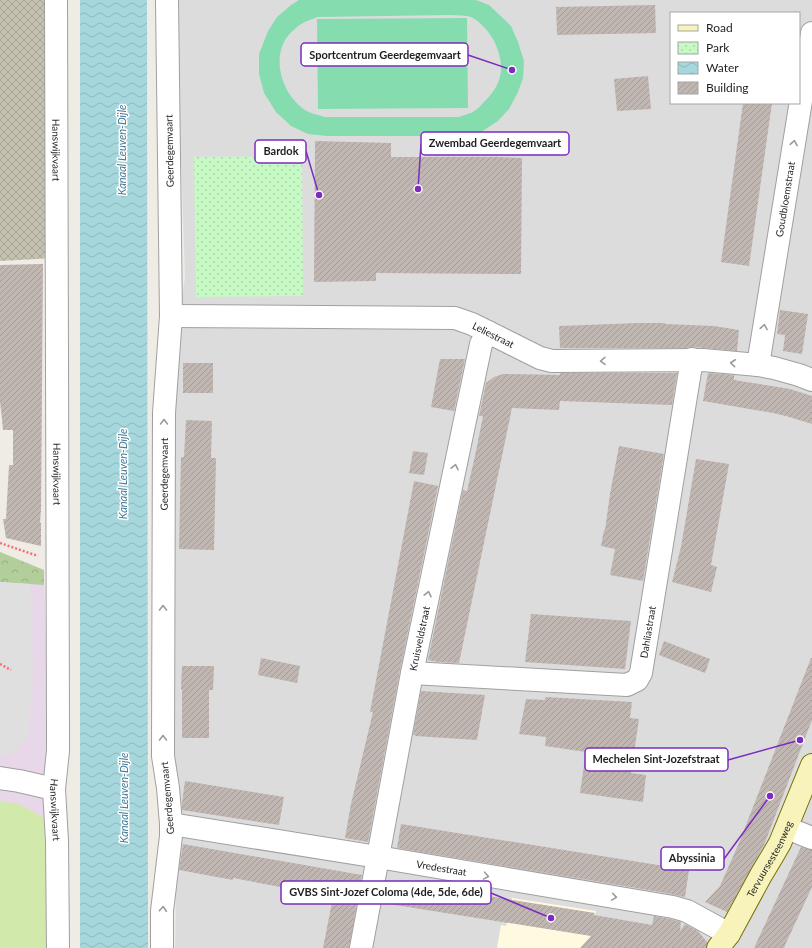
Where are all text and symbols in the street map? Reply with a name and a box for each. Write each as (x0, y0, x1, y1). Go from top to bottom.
legend (670, 12, 800, 104)
text: Road (706, 20, 733, 35)
text: Park (706, 40, 730, 55)
callout: Sportcentrum Geerdegemvaart (301, 43, 468, 66)
text: Sportcentrum Geerdegemvaart (309, 48, 462, 61)
text: Water (706, 60, 739, 75)
text: Building (706, 80, 749, 95)
water label: Kanaal Leuven-Dijle (115, 105, 128, 195)
street label: Geerdegemvaart (162, 114, 176, 188)
street label: Hanswijkvaart (50, 119, 63, 182)
callout: Zwembad Geerdegemvaart (421, 132, 569, 155)
text: Zwembad Geerdegemvaart (429, 136, 562, 149)
callout: Bardok (255, 140, 306, 163)
one-way arrow (789, 140, 798, 146)
text: Bardok (263, 144, 299, 157)
street label: Goudbloemstraat (773, 160, 797, 238)
street label: Leliestraat (471, 319, 517, 350)
one-way arrow (760, 324, 768, 330)
one-way arrow (600, 356, 606, 365)
one-way arrow (730, 359, 736, 368)
one-way arrow (160, 419, 168, 425)
water label: Kanaal Leuven-Dijle (116, 429, 129, 519)
street label: Geerdegemvaart (158, 437, 170, 511)
street label: Hanswijkvaart (51, 443, 63, 506)
one-way arrow (450, 464, 459, 470)
one-way arrow (424, 591, 432, 597)
one-way arrow (159, 605, 167, 611)
street label: Kruisveldstraat (407, 605, 432, 672)
street label: Dahliastraat (637, 605, 658, 659)
one-way arrow (159, 735, 167, 741)
callout: Mechelen Sint-Jozefstraat (585, 748, 728, 771)
text: Mechelen Sint-Jozefstraat (592, 752, 720, 765)
water label: Kanaal Leuven-Dijle (117, 753, 130, 843)
street label: Geerdegemvaart (158, 761, 176, 835)
street label: Hanswijkvaart (48, 778, 63, 842)
street label: Tervuursesteenweg (744, 819, 795, 900)
callout: Abyssinia (661, 847, 724, 870)
text: Abyssinia (668, 851, 715, 864)
street label: Vredestraat (415, 858, 468, 878)
one-way arrow (483, 871, 489, 879)
callout: GVBS Sint-Jozef Coloma (4de, 5de, 6de) (281, 881, 491, 904)
text: GVBS Sint-Jozef Coloma (4de, 5de, 6de) (289, 885, 483, 898)
one-way arrow (611, 893, 617, 901)
one-way arrow (158, 906, 167, 912)

